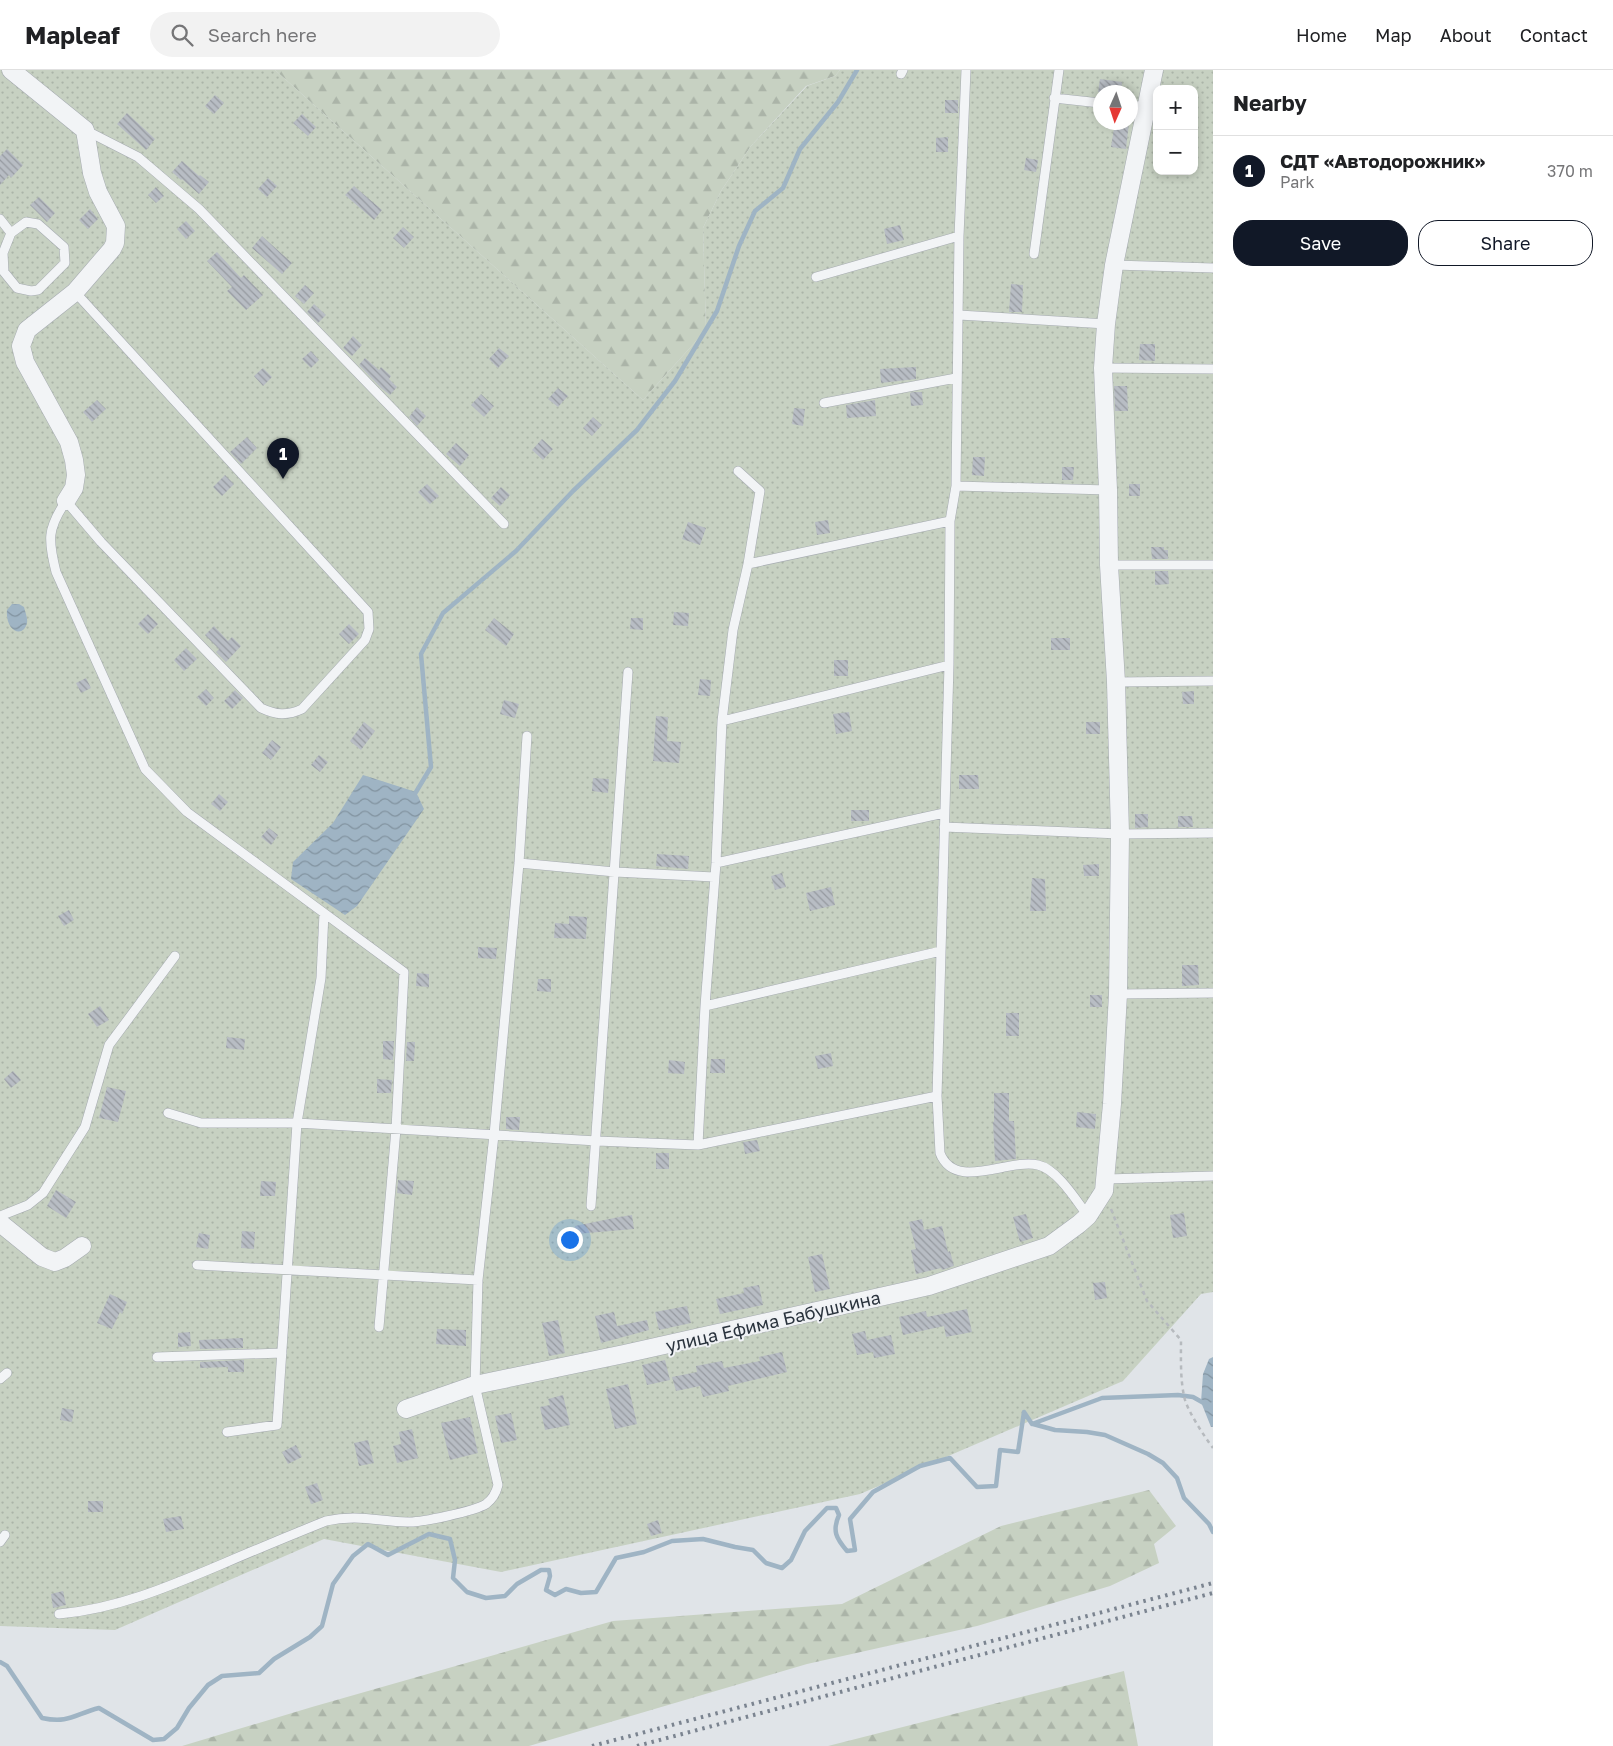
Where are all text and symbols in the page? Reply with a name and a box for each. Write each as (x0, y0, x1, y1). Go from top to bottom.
search box (150, 12, 500, 57)
text: Mapleaf (25, 20, 120, 49)
icon: search (168, 21, 196, 49)
text: Search here (208, 23, 317, 46)
text: Home (1296, 24, 1347, 46)
text: Map (1375, 24, 1412, 46)
text: About (1440, 24, 1492, 46)
text: Contact (1520, 24, 1588, 46)
north arrow (1093, 85, 1138, 130)
map controls (1153, 85, 1198, 175)
button: + (1153, 85, 1198, 130)
text: Nearby (1233, 90, 1307, 116)
button: − (1153, 130, 1198, 175)
text: СДТ «Автодорожник» (1280, 149, 1485, 172)
text: 1 (1245, 161, 1253, 181)
text: 370 m (1547, 161, 1593, 181)
text: Park (1280, 172, 1315, 192)
button: Save (1233, 220, 1408, 266)
button: Share (1418, 220, 1593, 266)
pin: 1 (267, 438, 299, 479)
your location (557, 1227, 583, 1253)
street label: улица Ефима Бабушкина (664, 1286, 882, 1356)

